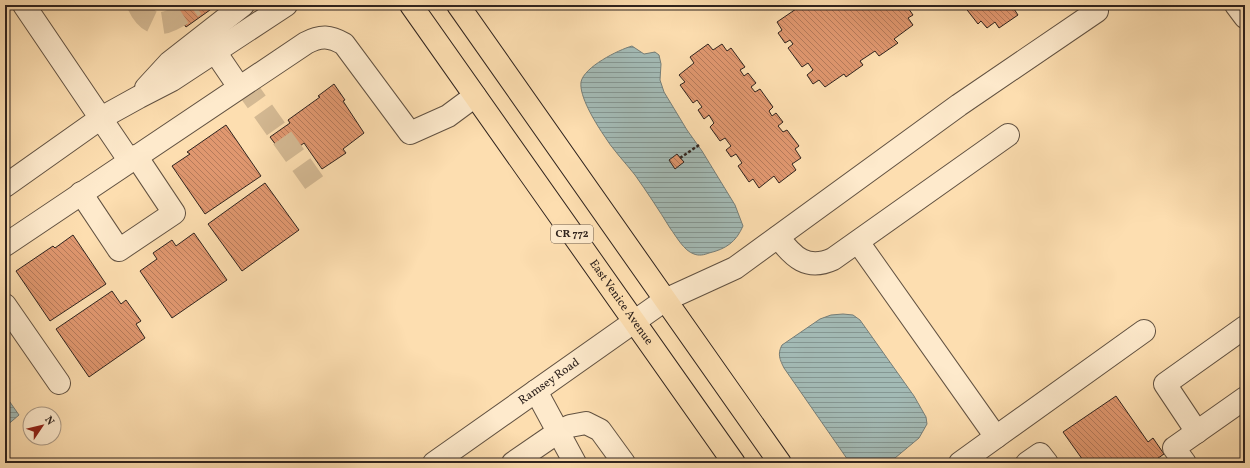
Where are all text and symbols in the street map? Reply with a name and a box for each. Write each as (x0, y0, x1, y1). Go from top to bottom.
road number: CR 772 (551, 225, 593, 243)
street label: East Venice Avenue (585, 257, 657, 349)
street label: Ramsey Road (515, 355, 583, 409)
north arrow (22, 406, 62, 446)
text: N (41, 414, 57, 429)

